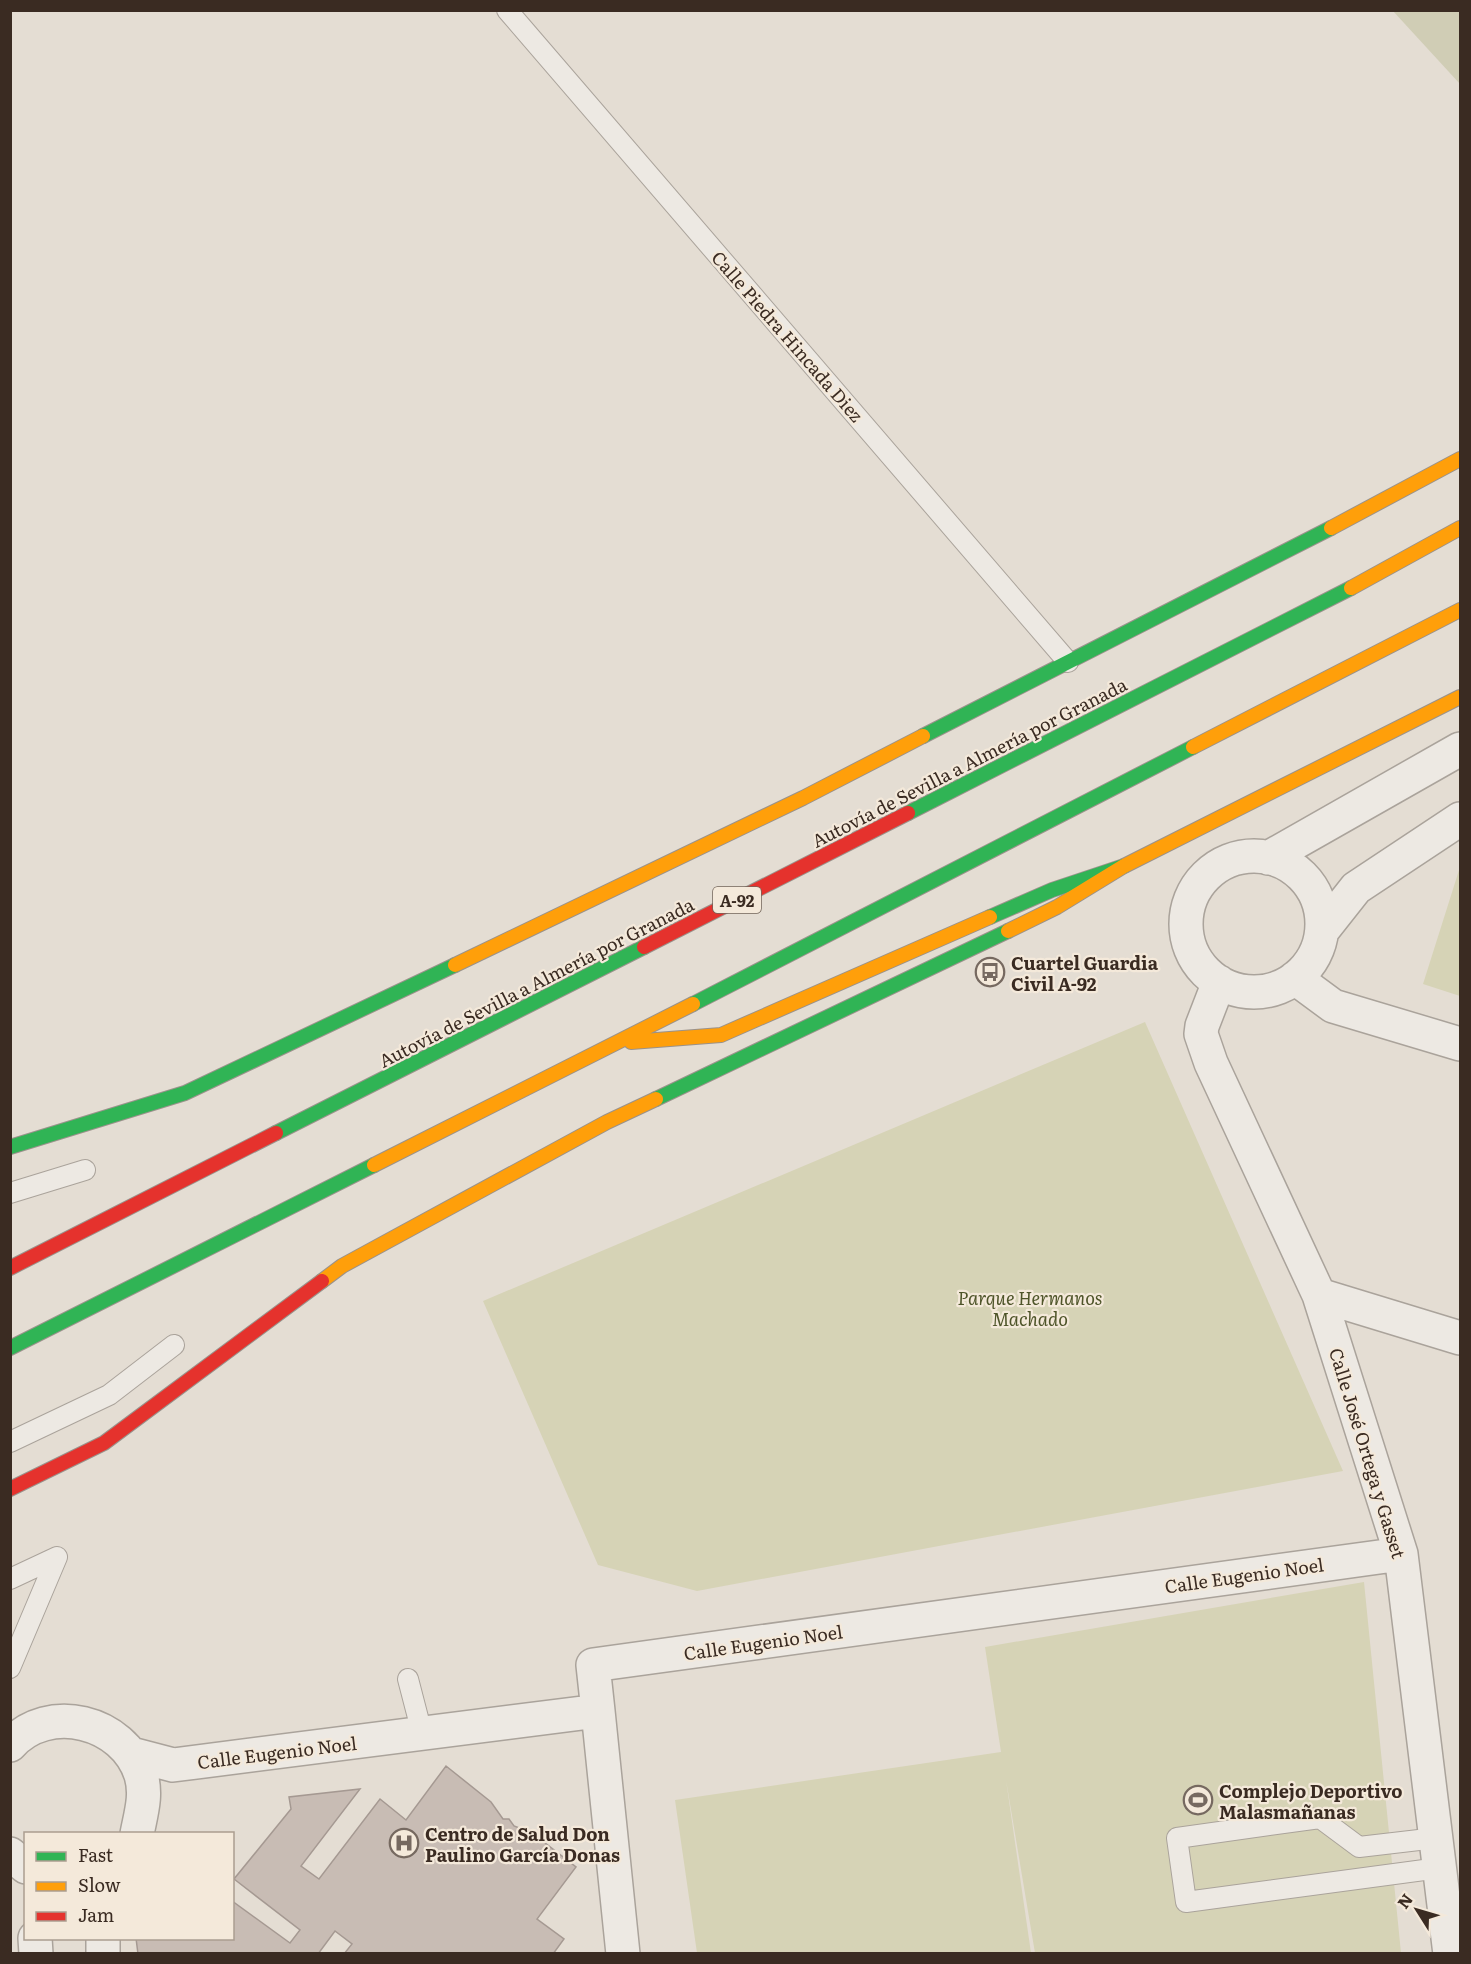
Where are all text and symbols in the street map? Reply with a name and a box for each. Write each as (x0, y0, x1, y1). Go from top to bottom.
street label: Calle Piedra Hincada Diez (706, 244, 870, 428)
street label: Autovía de Sevilla a Almería por Granada (807, 670, 1132, 854)
road number: A-92 (713, 887, 761, 913)
street label: Autovía de Sevilla a Almería por Granada (374, 890, 699, 1074)
place label: Cuartel Guardia Civil A-92 (1011, 949, 1159, 997)
bus stop icon: Cuartel Guardia Civil A-92 (974, 956, 1006, 988)
park label: Parque Hermanos Machado (958, 1284, 1103, 1332)
street label: Calle José Ortega y Gasset (1323, 1344, 1413, 1562)
street label: Calle Eugenio Noel (1163, 1550, 1325, 1600)
street label: Calle Eugenio Noel (682, 1617, 844, 1667)
street label: Calle Eugenio Noel (196, 1729, 358, 1775)
place label: Complejo Deportivo Malasmañanas (1219, 1777, 1402, 1825)
sports icon: Complejo Deportivo Malasmañanas (1182, 1784, 1214, 1816)
place label: Centro de Salud Don Paulino García Donas (425, 1820, 620, 1868)
hospital icon: Centro de Salud Don Paulino García Donas (388, 1827, 420, 1859)
legend (24, 1832, 234, 1940)
text: Fast (78, 1841, 114, 1868)
text: Slow (78, 1871, 121, 1898)
north arrow (1387, 1880, 1447, 1940)
text: N (1391, 1888, 1418, 1913)
text: Jam (78, 1901, 114, 1928)

